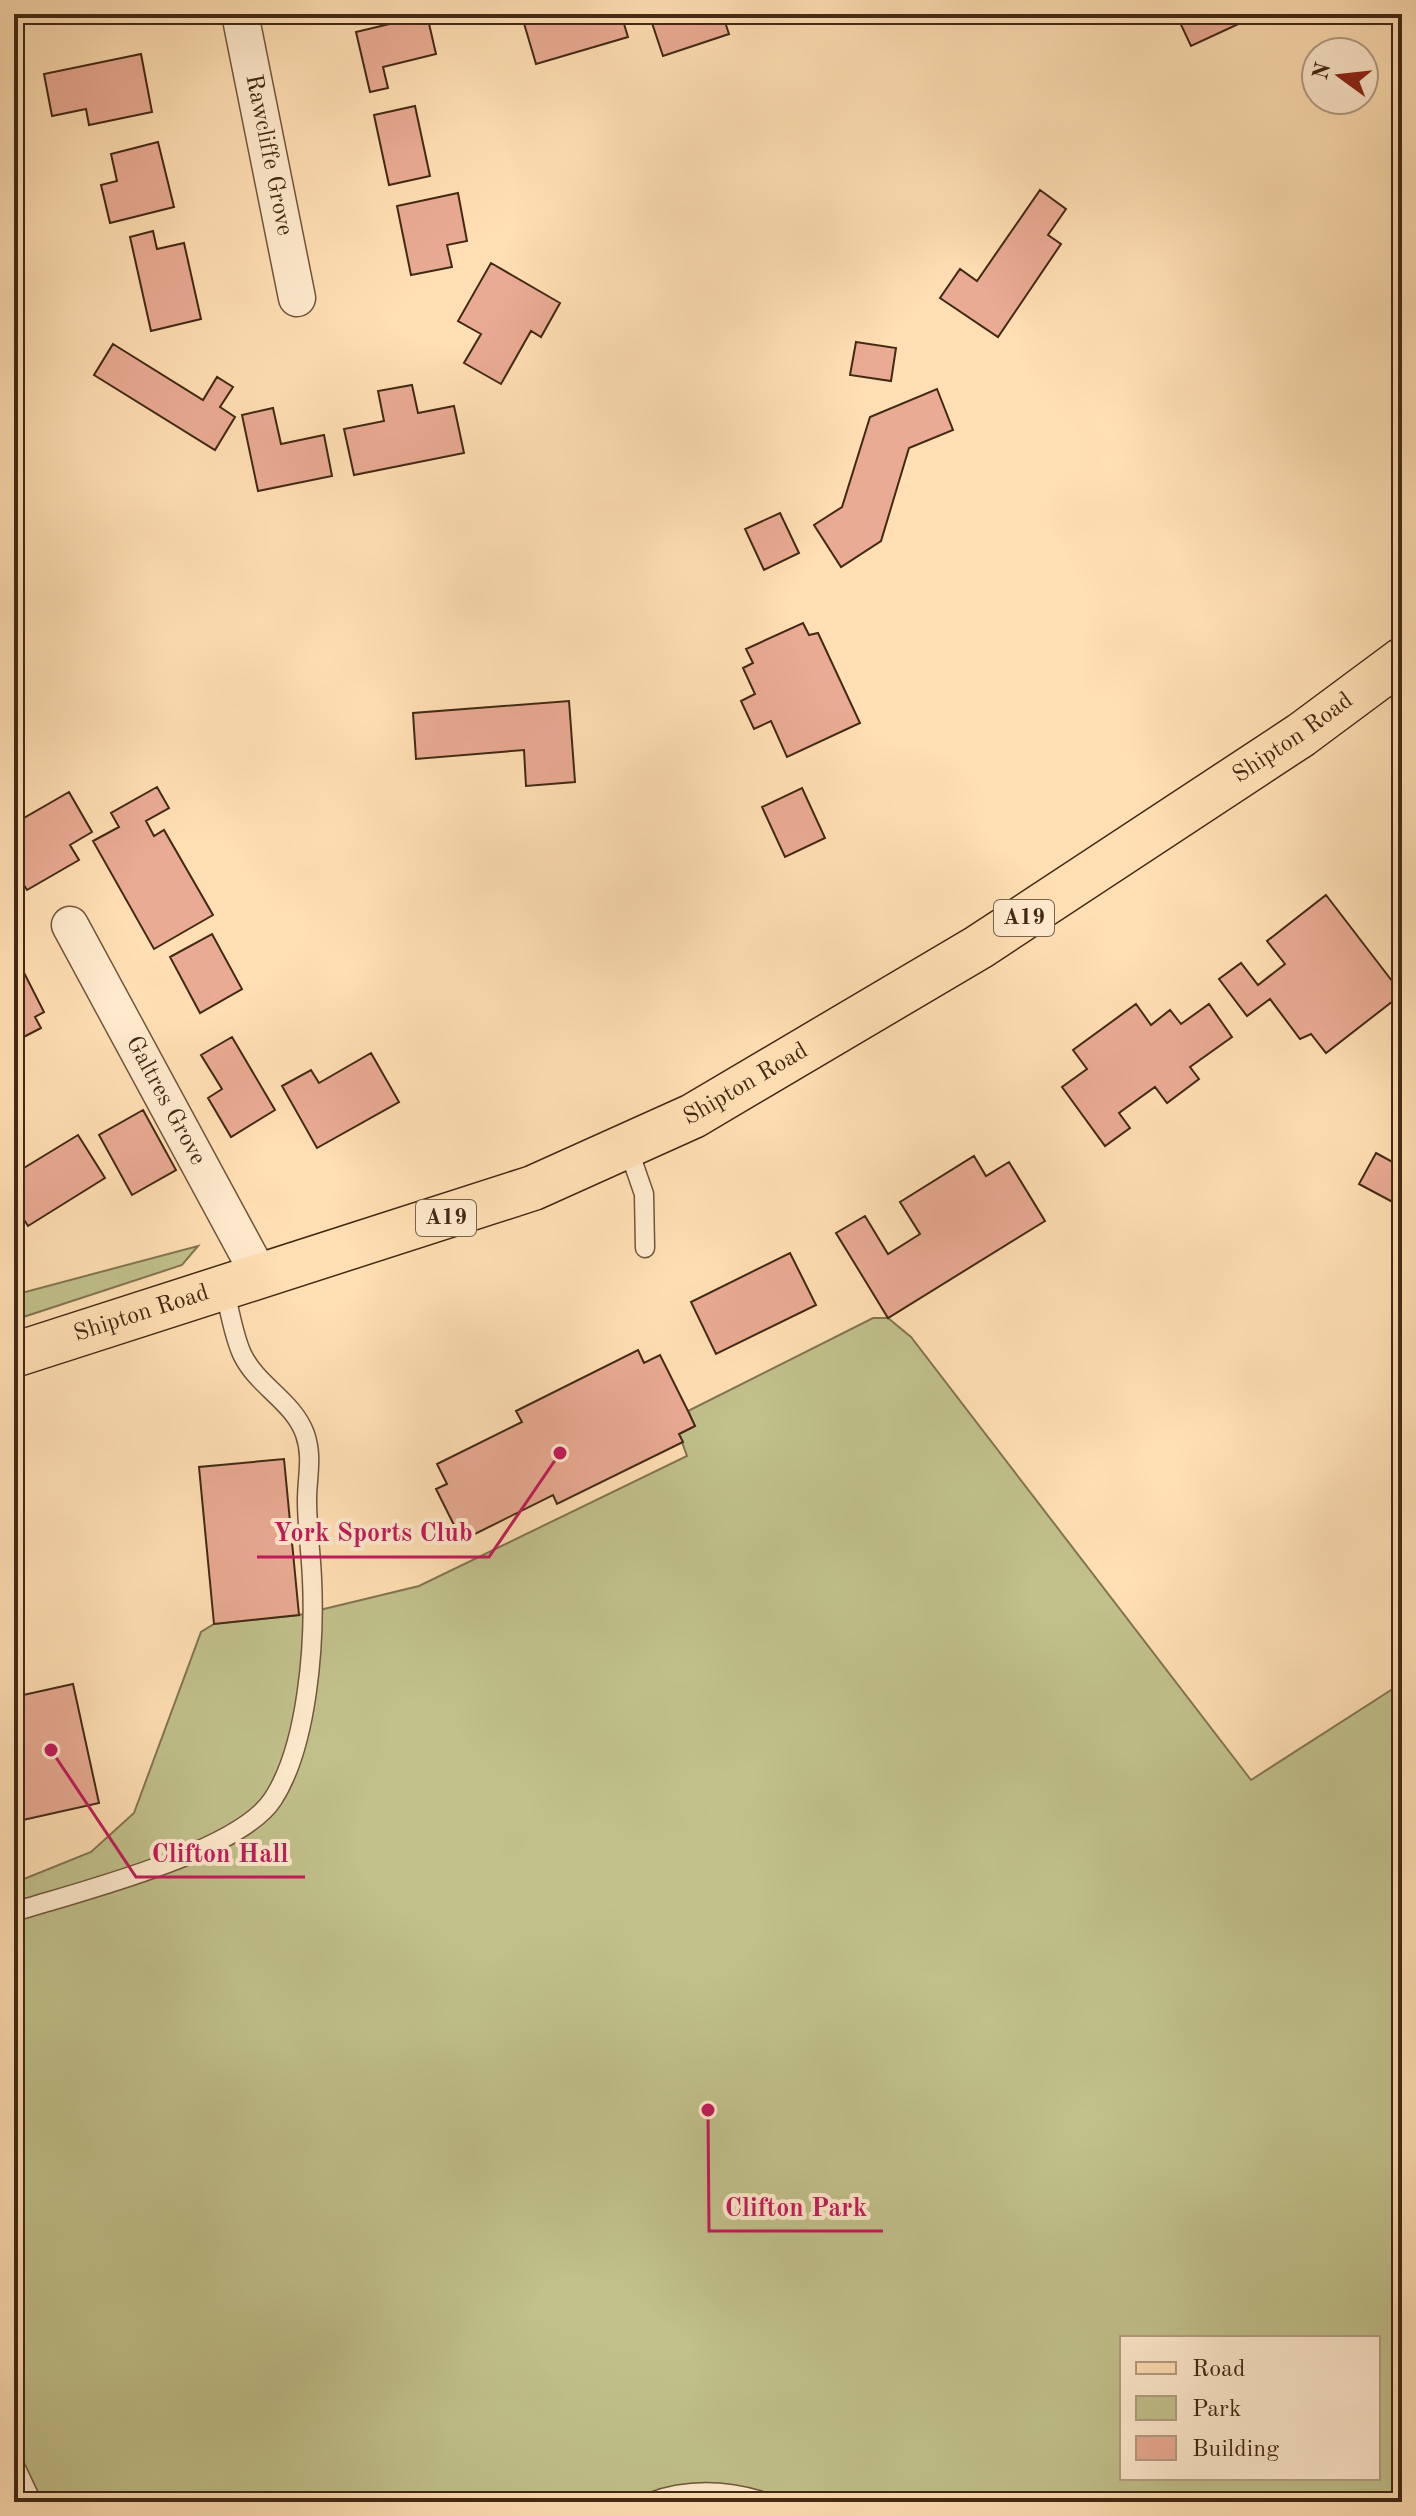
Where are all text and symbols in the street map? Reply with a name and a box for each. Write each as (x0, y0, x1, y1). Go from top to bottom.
north arrow (1300, 36, 1380, 116)
text: N (1310, 60, 1335, 82)
street label: Rawcliffe Grove (240, 73, 296, 238)
street label: Shipton Road (1229, 689, 1358, 788)
road number: A19 (994, 900, 1054, 936)
street label: Galtres Grove (121, 1032, 210, 1169)
street label: Shipton Road (680, 1039, 812, 1131)
road number: A19 (416, 1200, 476, 1236)
street label: Shipton Road (71, 1281, 212, 1347)
callout: York Sports Club (257, 1507, 489, 1557)
text: York Sports Club (273, 1521, 473, 1547)
callout: Clifton Hall (136, 1827, 305, 1877)
text: Clifton Hall (152, 1842, 288, 1868)
callout: Clifton Park (709, 2181, 883, 2231)
text: Clifton Park (725, 2196, 868, 2222)
legend (1120, 2336, 1380, 2480)
text: Road (1192, 2358, 1245, 2382)
text: Park (1192, 2398, 1241, 2422)
text: Building (1192, 2438, 1279, 2462)

